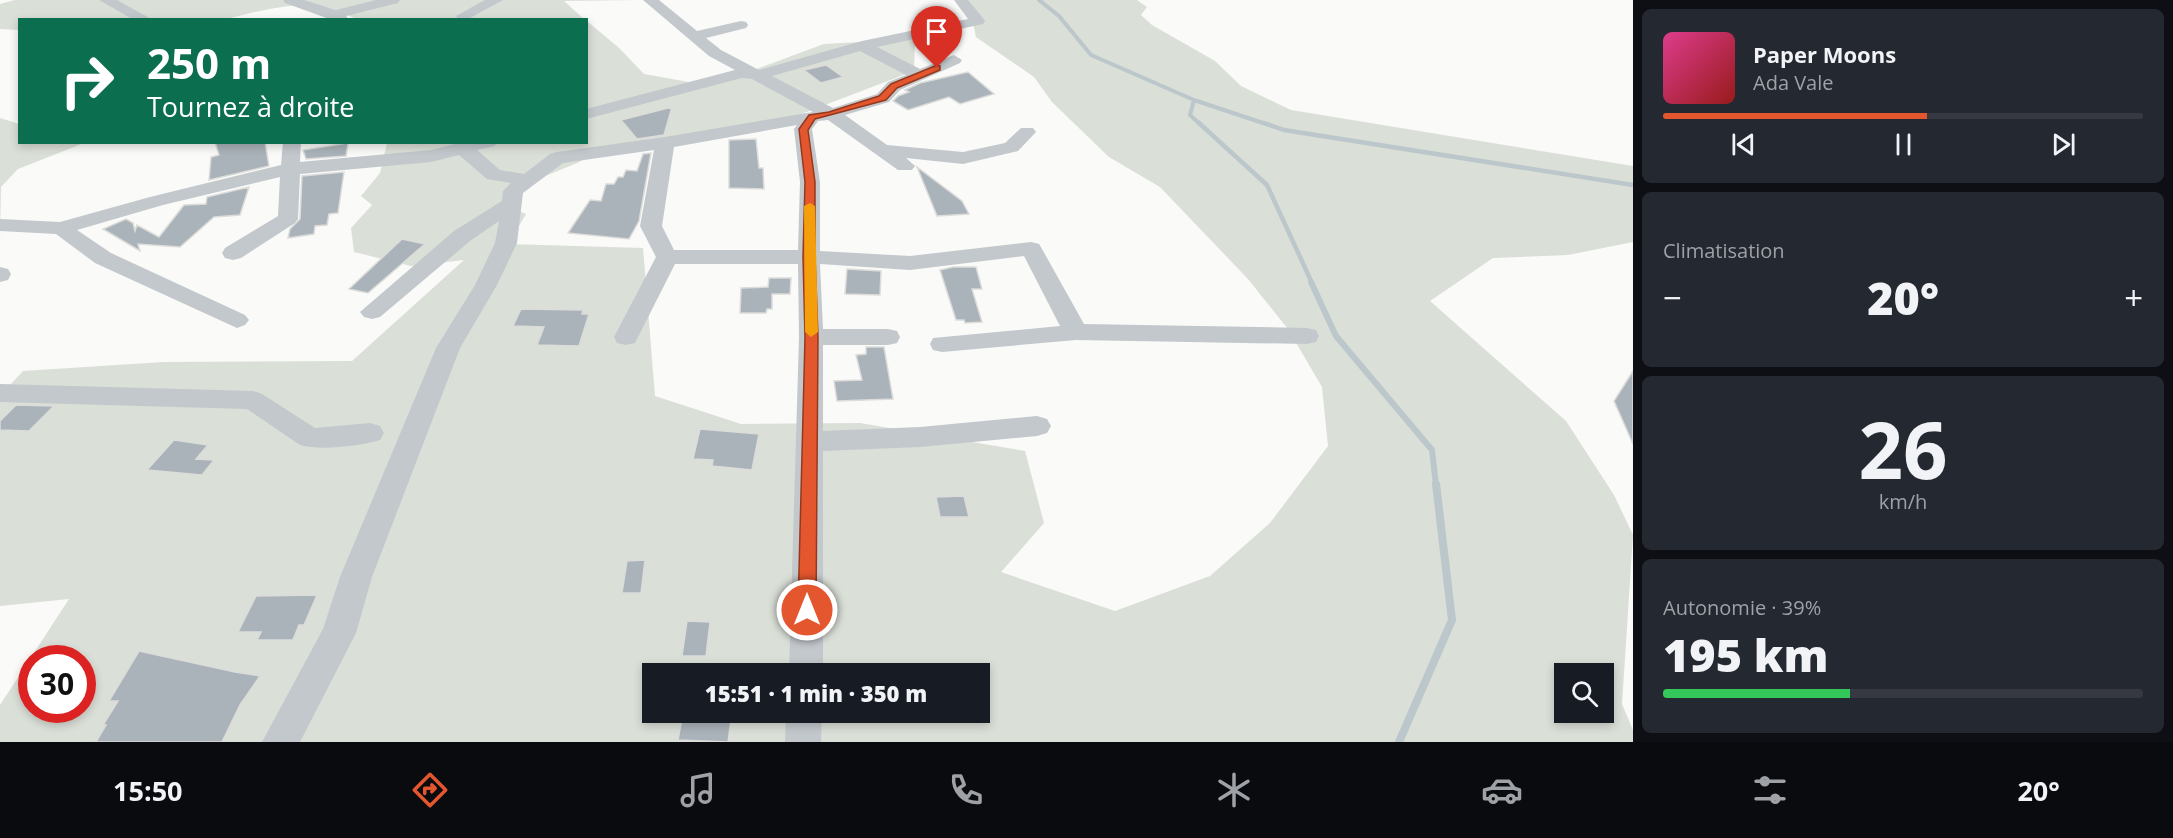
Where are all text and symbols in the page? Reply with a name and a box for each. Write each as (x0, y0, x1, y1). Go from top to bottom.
pin (911, 6, 962, 68)
icon: arrive (920, 15, 953, 48)
text: 250 m (147, 34, 271, 91)
text: Paper Moons (1753, 39, 1896, 69)
icon: right (48, 42, 126, 120)
text: Ada Vale (1753, 69, 1834, 96)
text: Tournez à droite (147, 88, 355, 125)
icon: previous (1727, 128, 1760, 161)
icon: pause (1887, 128, 1920, 161)
icon: next (2047, 128, 2080, 161)
text: Climatisation (1663, 237, 1785, 264)
text: 20° (1867, 267, 1939, 328)
text: − (1663, 275, 1682, 320)
text: + (2124, 275, 2143, 320)
text: 26 (1858, 396, 1948, 502)
text: km/h (1879, 488, 1927, 515)
position arrow (775, 578, 839, 642)
text: Autonomie · 39% (1663, 594, 1821, 621)
text: 195 km (1663, 624, 1828, 685)
speed limit sign: 30 (18, 645, 96, 723)
map controls (1554, 663, 1614, 723)
button: search (1554, 663, 1614, 723)
text: 15:51 · 1 min · 350 m (705, 678, 927, 708)
icon: directions (409, 769, 451, 811)
icon: music (677, 769, 719, 811)
icon: phone (945, 769, 987, 811)
icon: climate (1213, 769, 1255, 811)
icon: car (1481, 769, 1523, 811)
icon: filters (1749, 769, 1791, 811)
text: 15:50 (113, 772, 183, 809)
text: 20° (2017, 772, 2060, 809)

